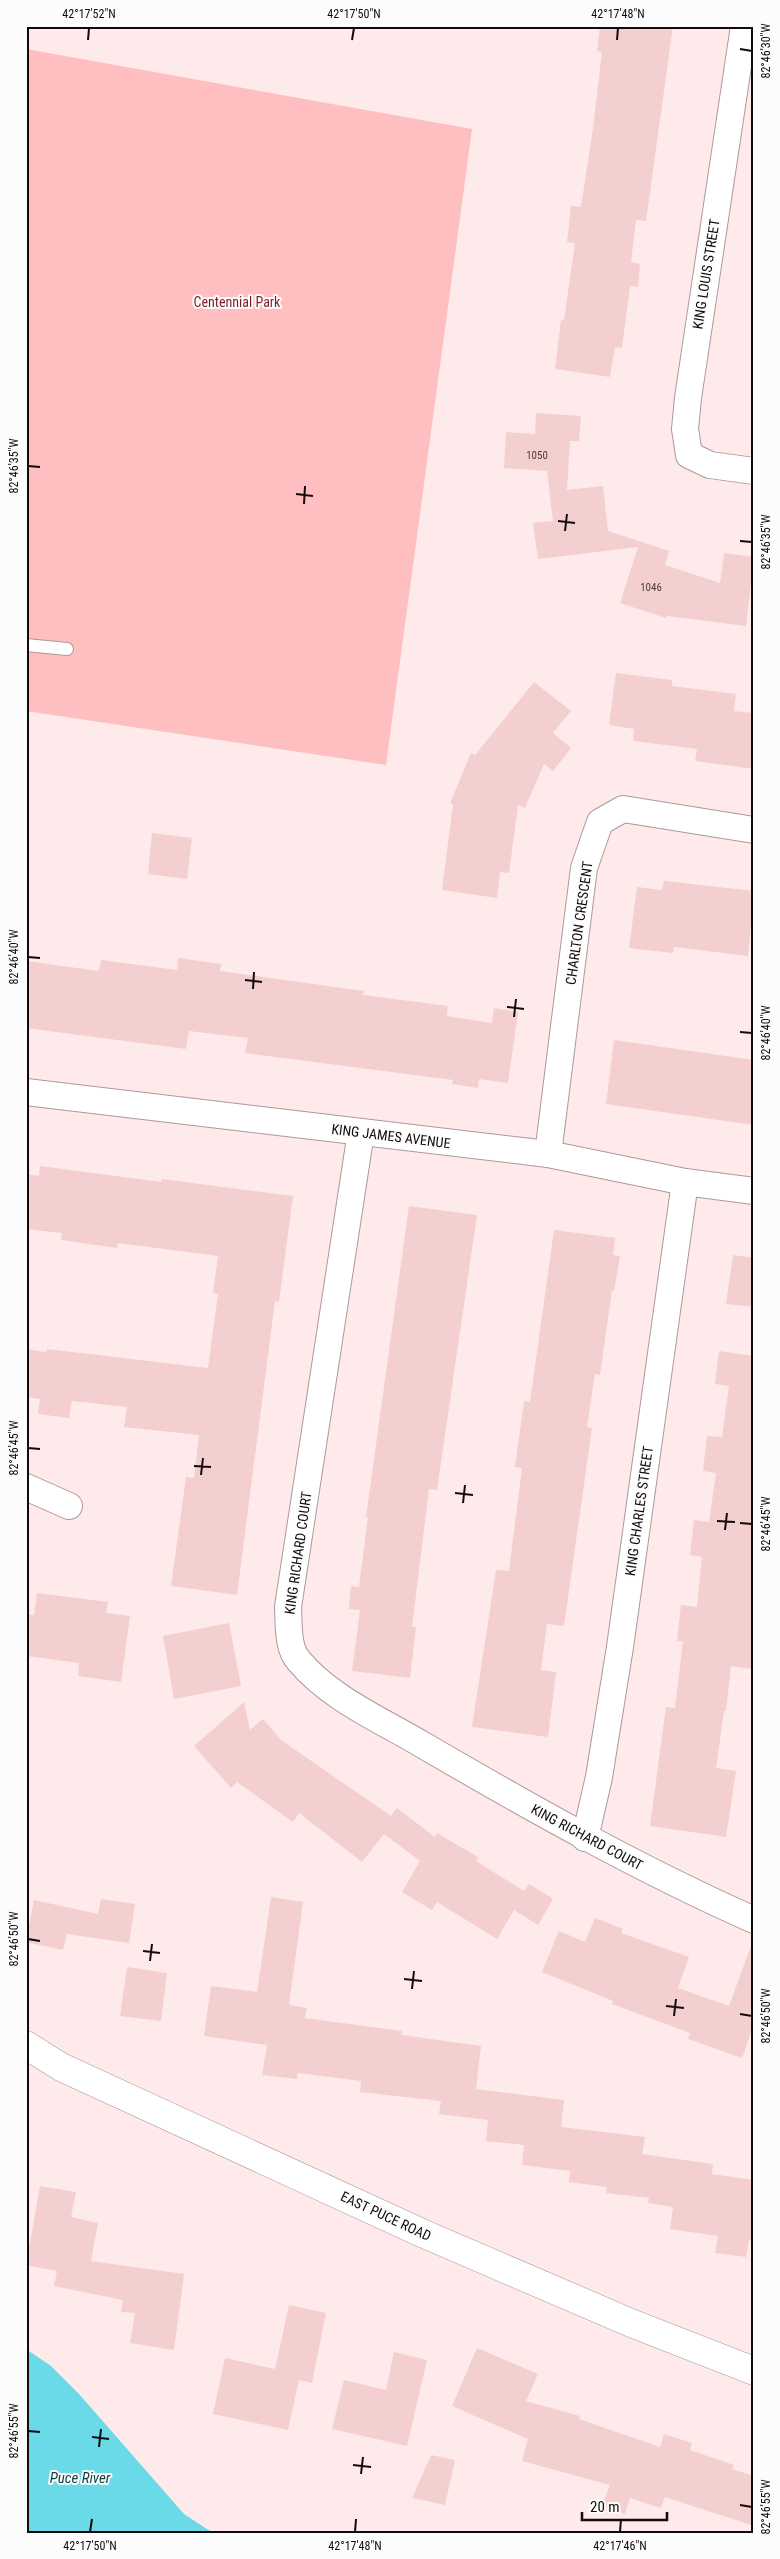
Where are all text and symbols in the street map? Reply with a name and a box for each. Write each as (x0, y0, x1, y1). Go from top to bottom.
text: 42°17'52"N (62, 7, 116, 21)
text: 42°17'50"N (327, 7, 381, 21)
text: 42°17'48"N (591, 7, 645, 21)
text: 82°46'30"W (759, 23, 773, 79)
street label: KING LOUIS STREET (689, 218, 723, 330)
park label: Centennial Park (194, 294, 281, 310)
text: 82°46'35"W (7, 438, 21, 494)
house number: 1050 (526, 449, 548, 462)
text: 82°46'35"W (759, 514, 773, 570)
house number: 1046 (640, 581, 662, 594)
street label: CHARLTON CRESCENT (562, 860, 596, 986)
text: 82°46'40"W (7, 929, 21, 985)
text: 82°46'40"W (759, 1005, 773, 1061)
street label: KING JAMES AVENUE (331, 1121, 451, 1151)
text: 82°46'45"W (7, 1420, 21, 1476)
street label: KING CHARLES STREET (622, 1445, 656, 1577)
street label: KING RICHARD COURT (281, 1490, 315, 1616)
text: 82°46'45"W (759, 1496, 773, 1552)
street label: KING RICHARD COURT (528, 1801, 646, 1873)
text: 82°46'50"W (7, 1911, 21, 1967)
text: 82°46'50"W (759, 1988, 773, 2044)
street label: EAST PUCE ROAD (338, 2188, 434, 2244)
text: 82°46'55"W (7, 2403, 21, 2459)
water label: Puce River (50, 2469, 111, 2487)
text: 82°46'55"W (759, 2479, 773, 2535)
scale bar (582, 2489, 668, 2521)
text: 20 m (590, 2498, 620, 2516)
text: 42°17'50"N (63, 2539, 117, 2553)
text: 42°17'48"N (328, 2539, 382, 2553)
text: 42°17'46"N (593, 2539, 647, 2553)

